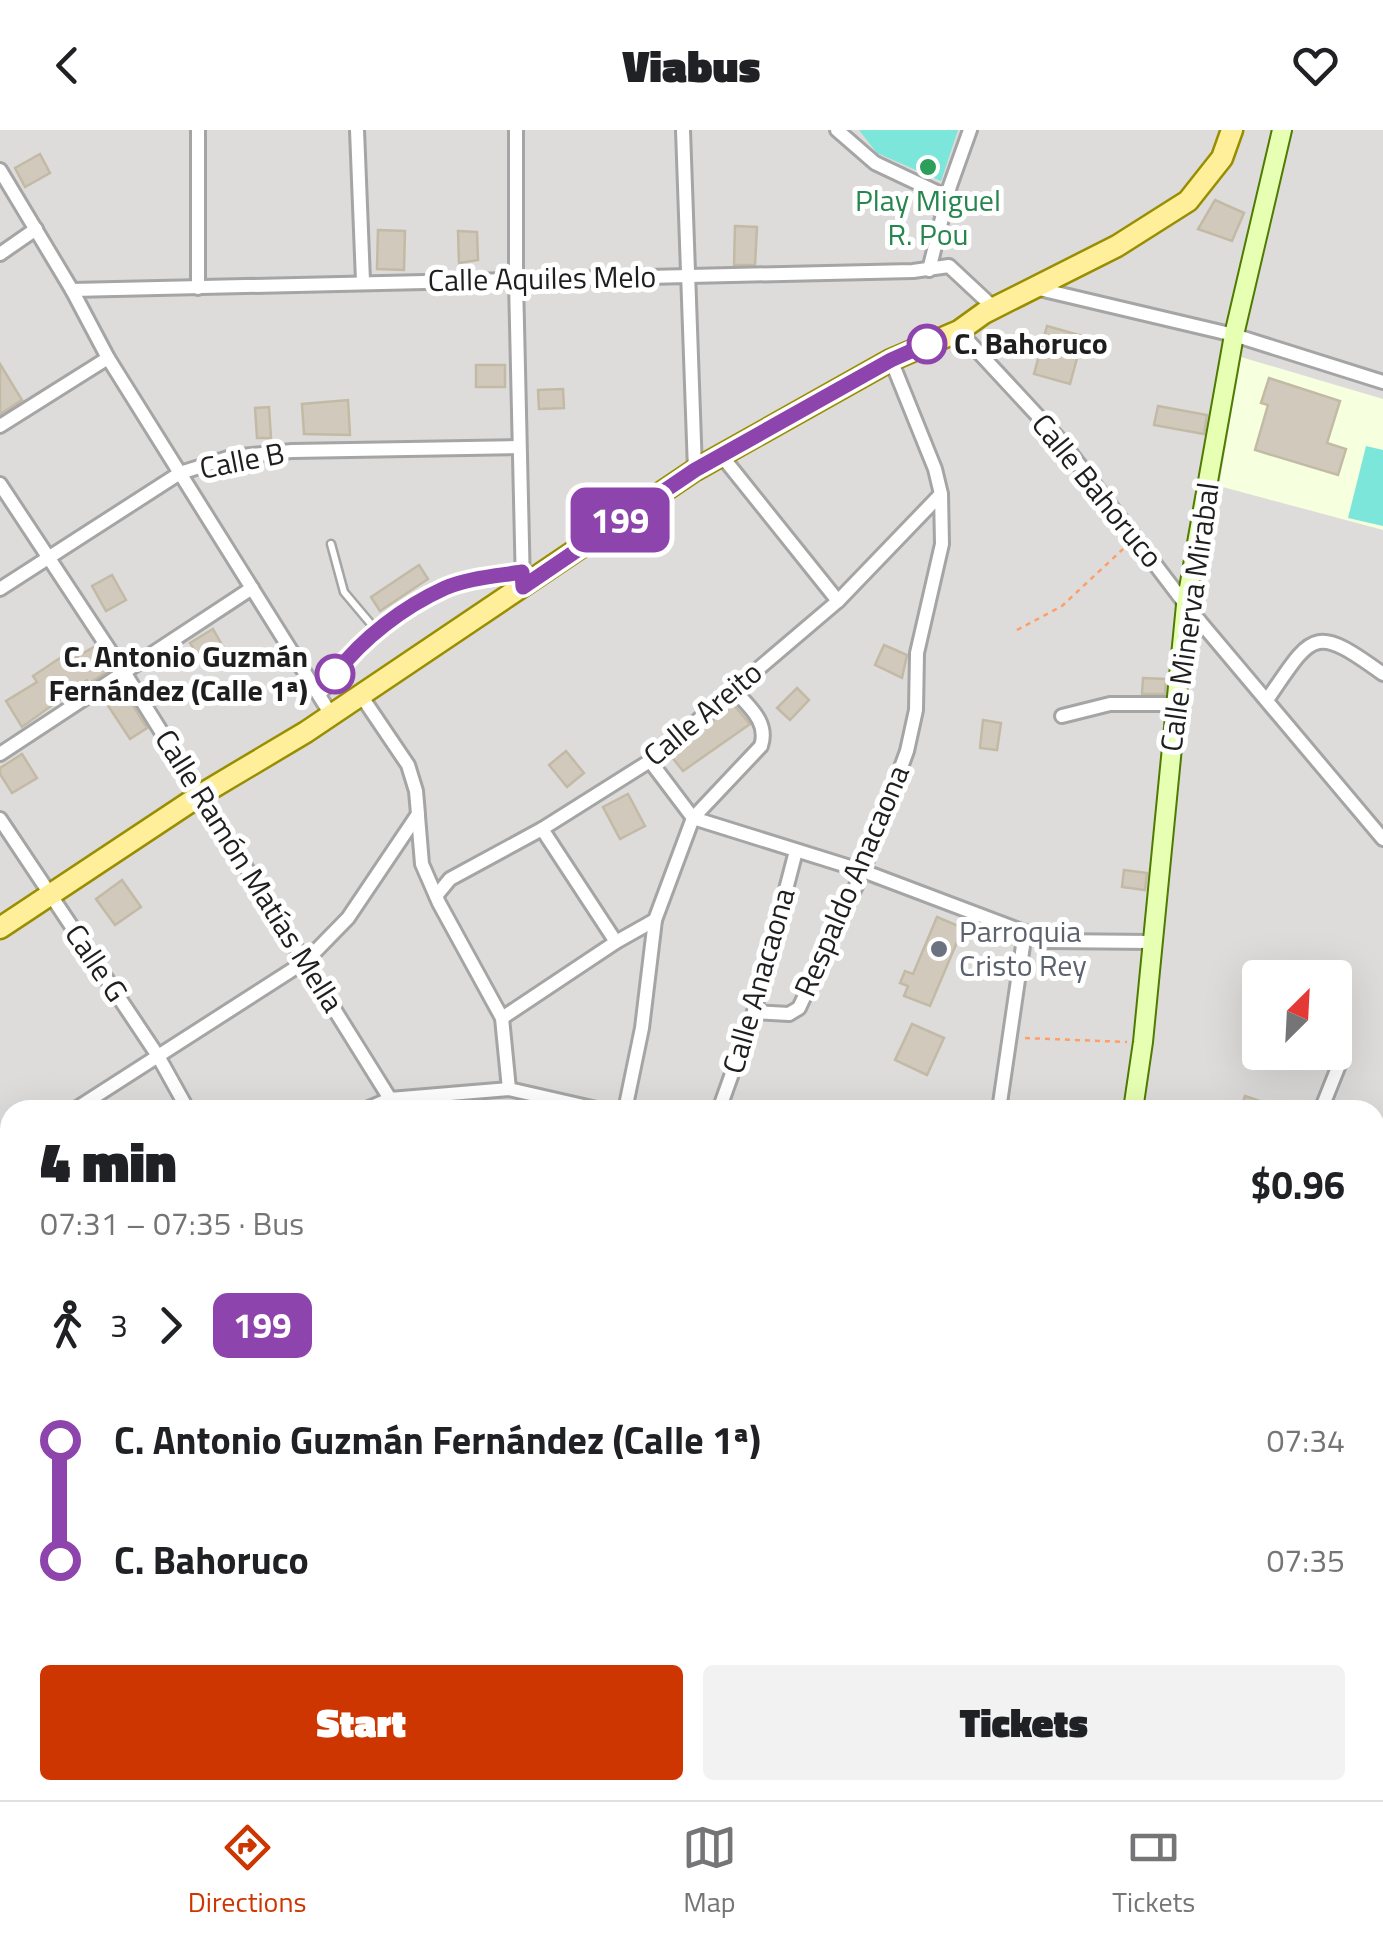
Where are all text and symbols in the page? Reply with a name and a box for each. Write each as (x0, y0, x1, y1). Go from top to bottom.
text: Viabus (622, 31, 761, 99)
icon: back (40, 38, 95, 93)
icon: heart (1288, 38, 1343, 93)
marker: Play Miguel R. Pou (917, 156, 939, 178)
place label: Play Miguel R. Pou (855, 177, 1001, 257)
street label: Calle Aquiles Melo (427, 253, 657, 303)
place label: C. Bahoruco (954, 320, 1108, 366)
marker: C. Bahoruco (908, 325, 946, 363)
street label: Calle Bahoruco (1021, 403, 1175, 578)
street label: Calle B (195, 429, 288, 491)
street label: Calle Minerva Mirabal (1147, 479, 1231, 754)
line badge: 199 (562, 488, 678, 552)
text: 199 (591, 493, 649, 547)
place label: C. Antonio Guzmán Fernández (Calle 1ª) (49, 633, 308, 713)
street label: Calle Areito (633, 650, 772, 777)
marker: C. Antonio Guzmán Fernández (Calle 1ª) (316, 655, 354, 693)
street label: Calle Ramón Matías Mella (144, 720, 356, 1021)
street label: Respaldo Anacaona (782, 758, 921, 1004)
street label: Calle Anacaona (710, 883, 806, 1079)
place label: Parroquia Cristo Rey (959, 908, 1087, 988)
street label: Calle G (54, 914, 140, 1011)
marker: Parroquia Cristo Rey (928, 938, 950, 960)
north arrow (1242, 960, 1352, 1070)
map controls (1242, 960, 1352, 1070)
text: 4 min (40, 1120, 177, 1203)
text: $0.96 (1250, 1156, 1345, 1214)
text: 07:31 – 07:35 · Bus (40, 1199, 304, 1247)
icon: walk (40, 1298, 95, 1353)
icon: forward (143, 1298, 198, 1353)
text: 199 (233, 1298, 292, 1352)
text: 3 (110, 1301, 128, 1349)
text: C. Antonio Guzmán Fernández (Calle 1ª) (114, 1411, 761, 1469)
text: 07:34 (1266, 1416, 1345, 1464)
text: C. Bahoruco (114, 1531, 309, 1589)
text: 07:35 (1266, 1536, 1345, 1584)
button: Start (40, 1665, 683, 1780)
button: Tickets (703, 1665, 1345, 1780)
tab: Directions (188, 1820, 306, 1923)
tab: Map (682, 1820, 737, 1923)
tab: Tickets (1112, 1820, 1195, 1923)

